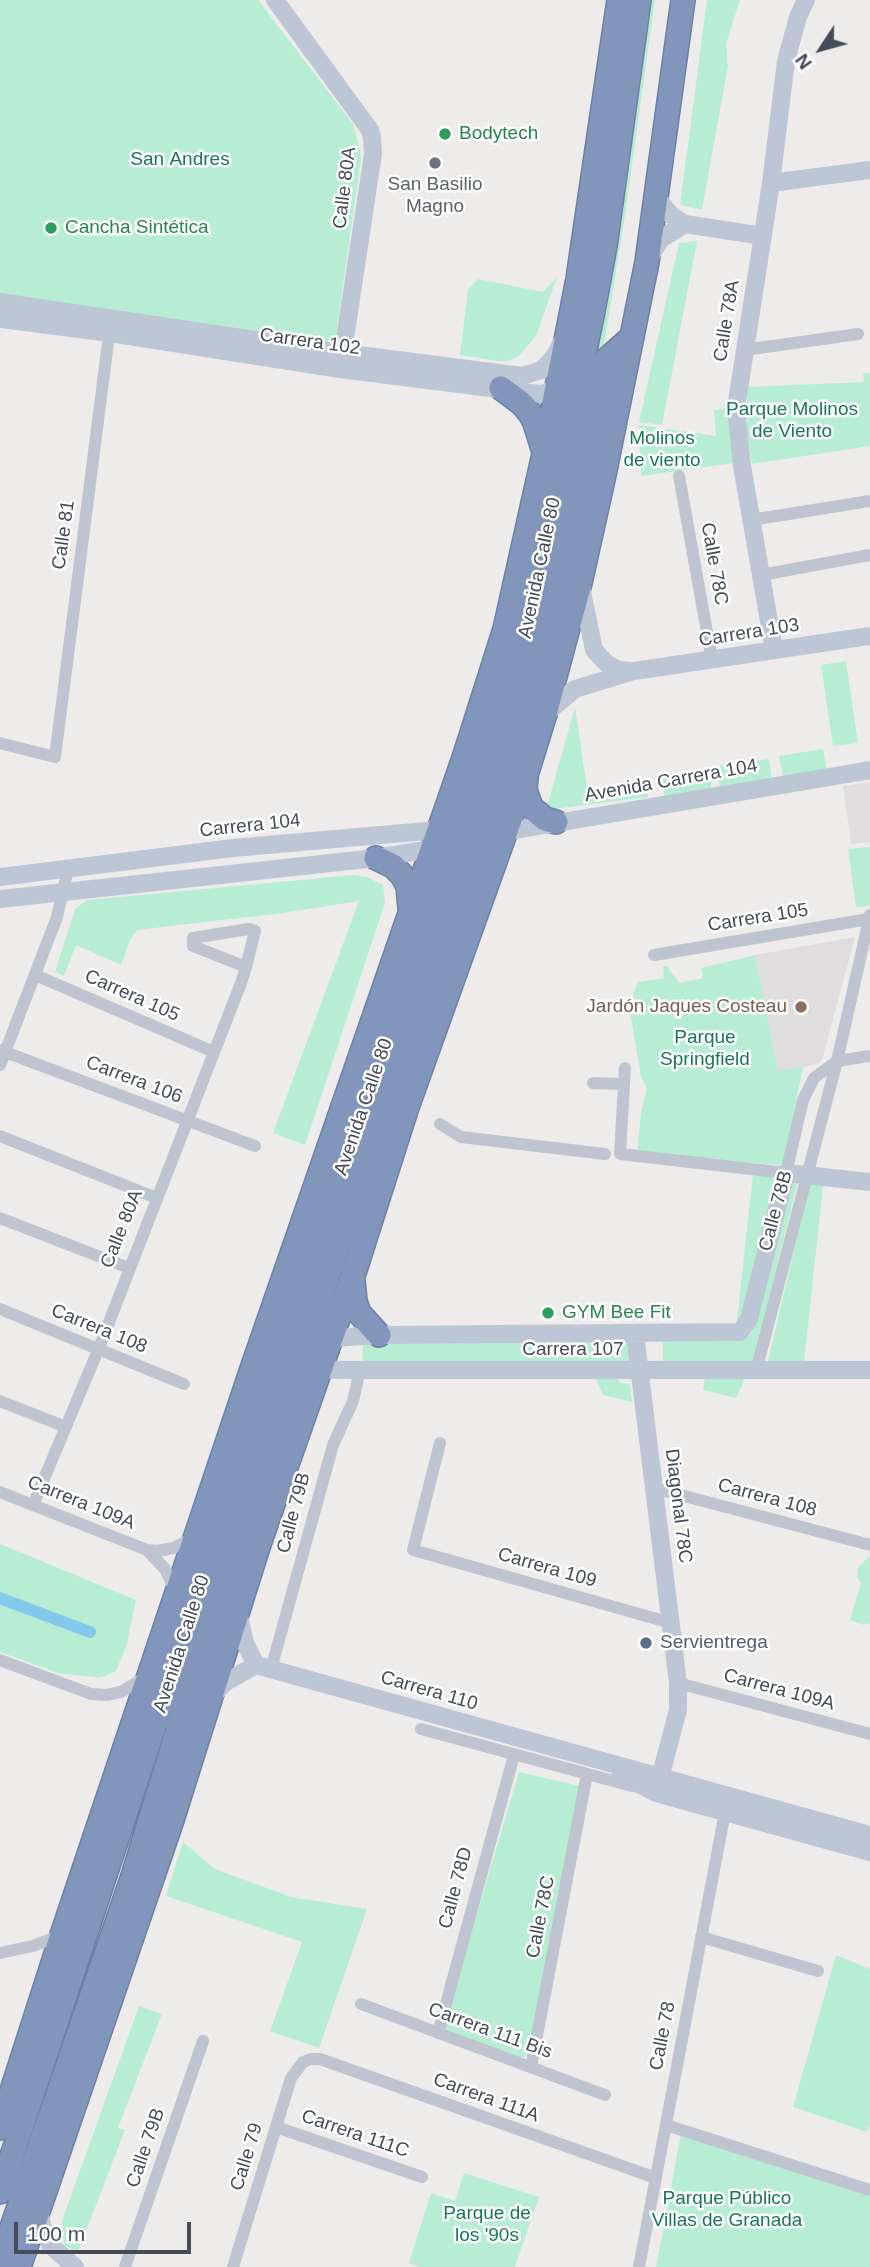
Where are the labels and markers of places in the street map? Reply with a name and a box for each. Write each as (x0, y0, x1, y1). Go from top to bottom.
place label: Bodytech (459, 123, 538, 145)
marker: Bodytech (437, 126, 453, 142)
marker: San Basilio Magno (427, 155, 443, 171)
place label: San Basilio Magno (387, 174, 483, 218)
place label: Cancha Sintética (65, 217, 209, 239)
marker: Cancha Sintética (43, 220, 59, 236)
place label: Jardón Jaques Costeau (586, 996, 787, 1018)
marker: Jardón Jaques Costeau (793, 999, 809, 1015)
place label: GYM Bee Fit (562, 1302, 671, 1324)
marker: GYM Bee Fit (540, 1305, 556, 1321)
place label: Servientrega (660, 1632, 768, 1654)
marker: Servientrega (638, 1635, 654, 1651)

